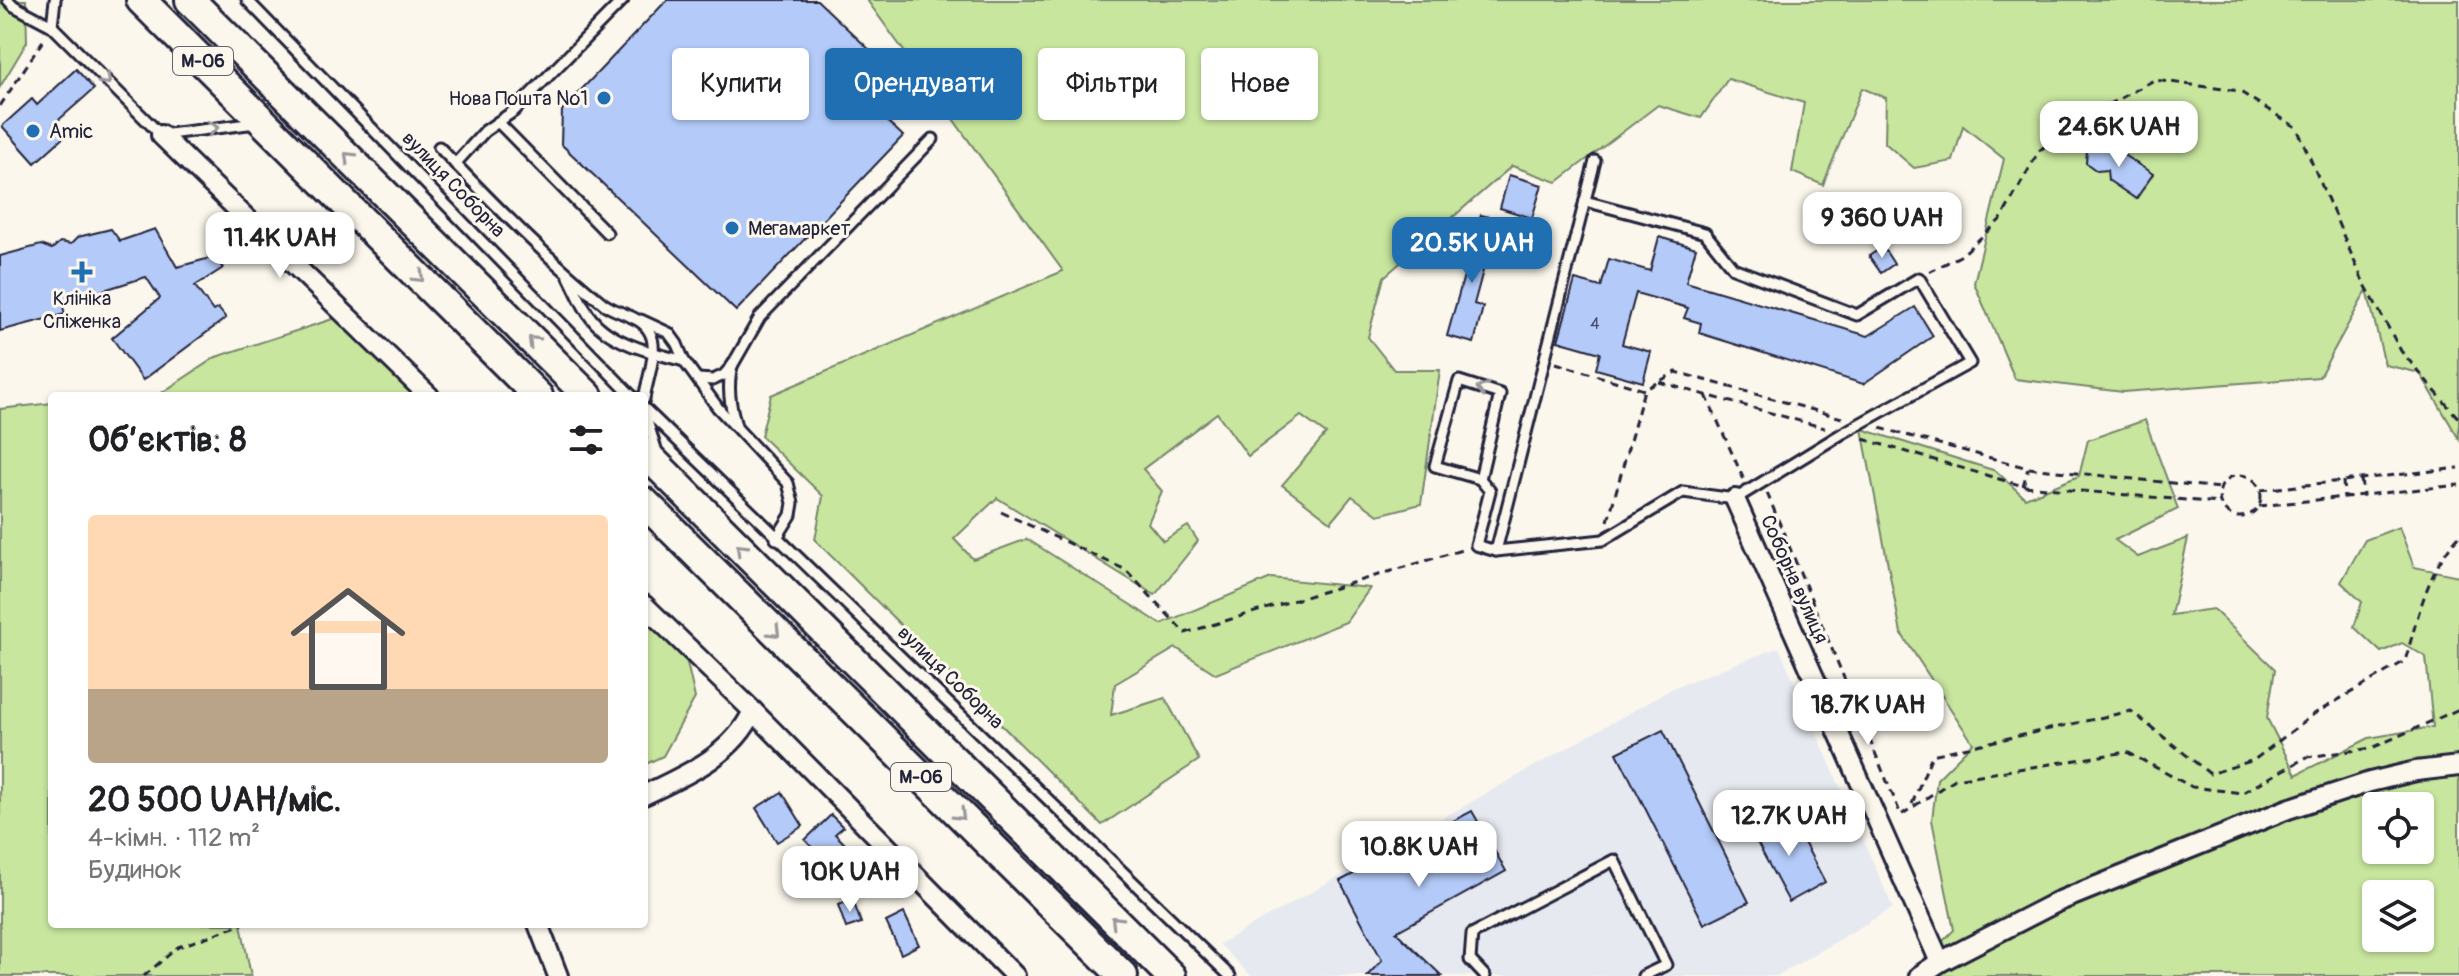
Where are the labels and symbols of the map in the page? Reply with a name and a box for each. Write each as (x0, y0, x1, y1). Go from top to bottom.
road number: М-06 (173, 47, 233, 75)
one-way arrow (97, 71, 111, 86)
place label: Нова Пошта №1 (448, 86, 588, 111)
marker: Нова Пошта №1 (595, 89, 613, 107)
pin: 24.6K UAH (2027, 101, 2211, 169)
place label: Amic (49, 119, 93, 144)
one-way arrow (207, 120, 220, 137)
marker: Amic (24, 122, 42, 140)
street label: вулиця Соборна (397, 126, 511, 243)
one-way arrow (343, 152, 358, 167)
pin: 9 360 UAH (1790, 192, 1974, 260)
pin: 11.4K UAH (188, 212, 372, 280)
place label: Мегамаркет (748, 216, 851, 241)
pin: 20.5K UAH (1380, 217, 1564, 285)
marker: Мегамаркет (723, 219, 741, 237)
marker: Клініка Спіженка (71, 261, 93, 283)
one-way arrow (410, 267, 424, 282)
place label: Клініка Спіженка (43, 286, 121, 334)
house number: 4 (1590, 314, 1600, 334)
one-way arrow (528, 336, 542, 350)
one-way arrow (1476, 382, 1490, 398)
street label: Соборна вулиця (1755, 511, 1834, 647)
one-way arrow (736, 543, 750, 558)
street label: вулиця Соборна (892, 620, 1009, 734)
one-way arrow (766, 623, 780, 637)
pin: 18.7K UAH (1776, 679, 1960, 747)
road number: М-06 (891, 763, 951, 791)
pin: 12.7K UAH (1697, 790, 1881, 858)
one-way arrow (951, 806, 965, 820)
pin: 10.8K UAH (1327, 821, 1511, 889)
pin: 10K UAH (776, 846, 924, 914)
one-way arrow (1111, 916, 1125, 930)

